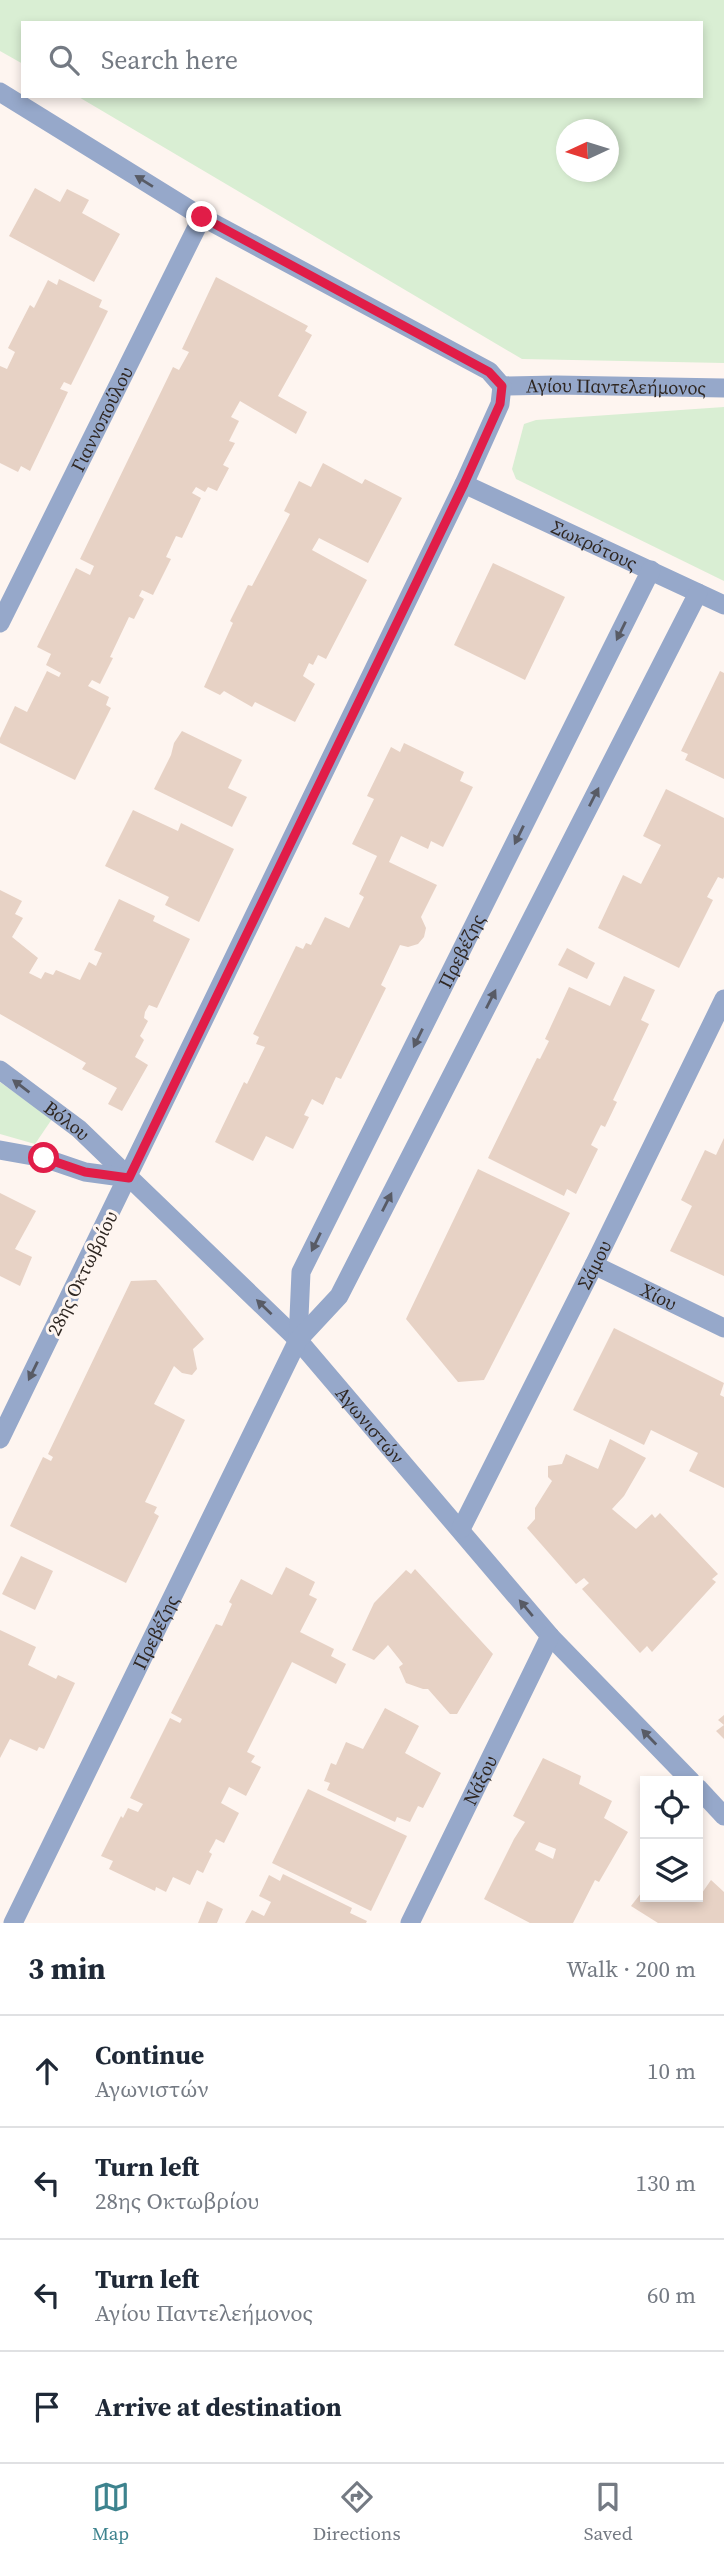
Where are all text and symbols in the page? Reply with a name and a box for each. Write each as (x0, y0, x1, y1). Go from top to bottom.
search box (21, 21, 703, 98)
icon: search (45, 41, 83, 79)
text: Search here (101, 42, 238, 78)
north arrow (556, 119, 619, 182)
one-way arrow (134, 174, 153, 187)
route end (186, 201, 217, 232)
street label: Γιαννοπούλου (64, 362, 139, 476)
street label: Αγίου Παντελεήμονος (526, 372, 706, 401)
street label: Σωκρότους (547, 514, 642, 576)
one-way arrow (615, 621, 626, 641)
one-way arrow (588, 786, 600, 806)
one-way arrow (514, 825, 525, 845)
street label: Πρεβέζης (432, 909, 491, 992)
one-way arrow (485, 989, 496, 1009)
one-way arrow (412, 1028, 423, 1048)
one-way arrow (12, 1079, 30, 1093)
street label: Βόλου (39, 1094, 96, 1146)
route start (28, 1142, 59, 1173)
one-way arrow (382, 1192, 393, 1212)
street label: 28ης Οκτωβρίου (41, 1206, 123, 1340)
one-way arrow (311, 1232, 322, 1252)
street label: Σάμου (571, 1236, 617, 1294)
street label: Χίου (636, 1277, 681, 1316)
one-way arrow (256, 1300, 273, 1316)
one-way arrow (28, 1361, 39, 1381)
street label: Αγωνιστών (330, 1381, 410, 1469)
street label: Πρεβέζης (126, 1590, 185, 1674)
one-way arrow (519, 1599, 534, 1617)
one-way arrow (642, 1729, 658, 1746)
street label: Νάξου (456, 1751, 503, 1809)
map controls (640, 1776, 703, 1902)
button: locate (640, 1776, 703, 1839)
button: layers (640, 1839, 703, 1902)
text: 3 min (28, 1948, 106, 1989)
text: Walk · 200 m (566, 1953, 696, 1985)
text: Continue (95, 2037, 204, 2073)
icon: ahead (28, 2052, 66, 2090)
text: 10 m (647, 2055, 696, 2087)
text: Αγωνιστών (95, 2073, 209, 2105)
text: Turn left (95, 2149, 199, 2185)
icon: left (28, 2164, 66, 2202)
text: 130 m (635, 2167, 696, 2199)
text: 28ης Οκτωβρίου (95, 2185, 259, 2217)
text: Turn left (95, 2261, 199, 2297)
icon: left (28, 2276, 66, 2314)
text: 60 m (647, 2279, 696, 2311)
text: Αγίου Παντελεήμονος (95, 2297, 313, 2329)
icon: arrive (28, 2388, 66, 2426)
text: Arrive at destination (95, 2389, 342, 2425)
tab: Map (92, 2478, 130, 2546)
tab: Directions (313, 2478, 401, 2546)
tab: Saved (584, 2478, 632, 2546)

